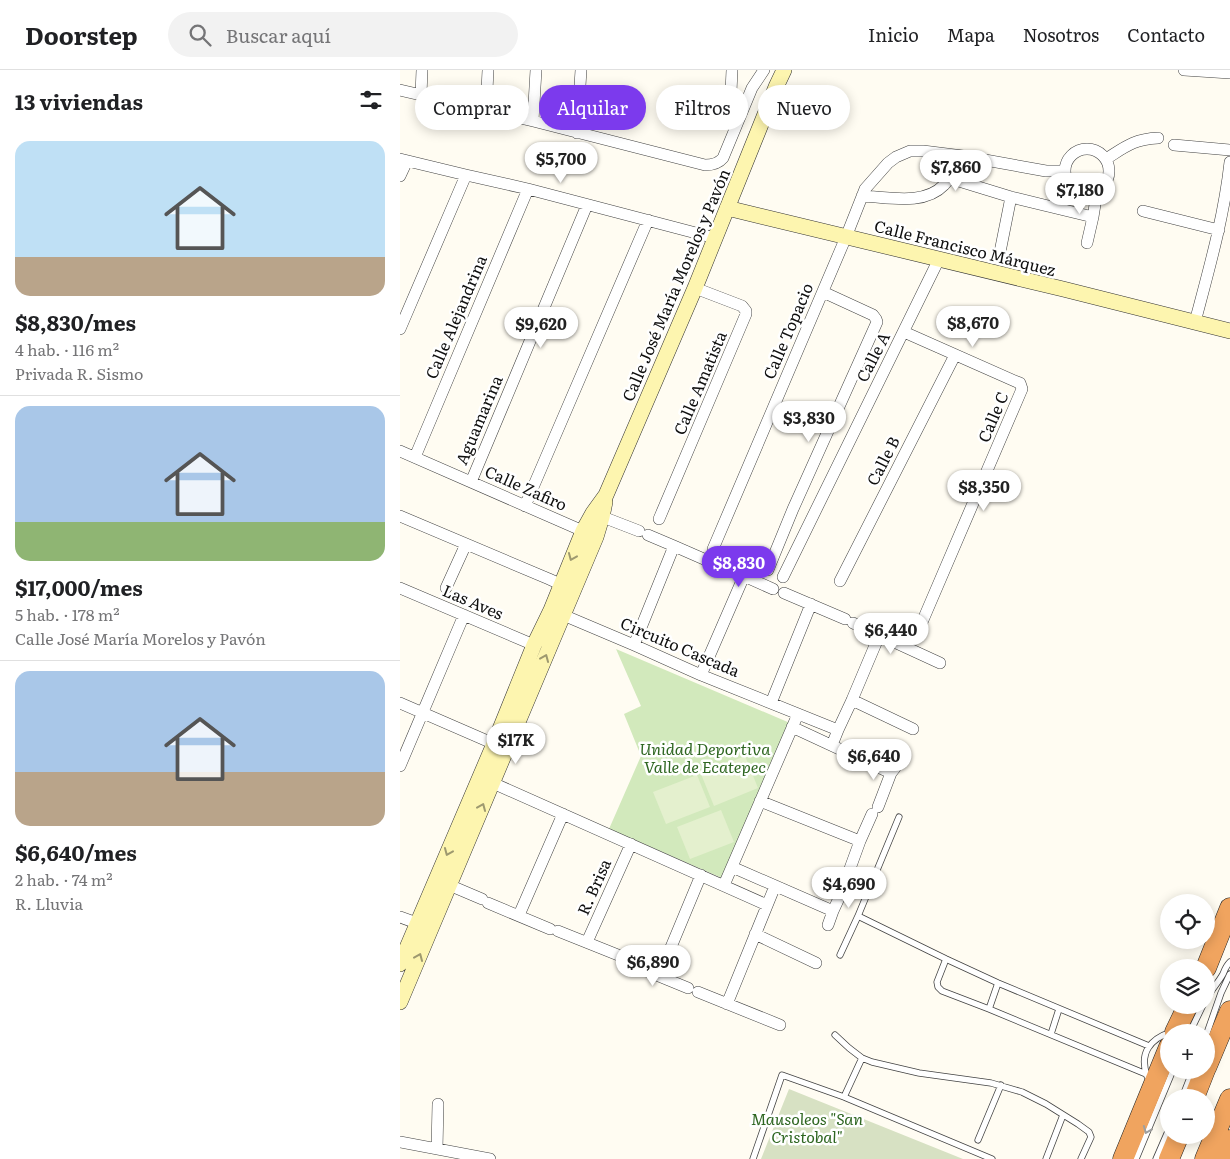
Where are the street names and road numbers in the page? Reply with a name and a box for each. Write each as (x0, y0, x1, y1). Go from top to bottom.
street label: Calle José María Morelos y Pavón (615, 164, 735, 405)
street label: Calle Francisco Márquez (872, 213, 1059, 281)
street label: Calle Alejandrina (418, 251, 492, 382)
street label: Calle Topacio (756, 279, 818, 383)
street label: Calle Amatista (666, 327, 732, 438)
street label: Calle A (849, 327, 895, 386)
street label: Aguamarina (448, 371, 508, 468)
street label: Calle C (971, 388, 1013, 446)
street label: Calle B (860, 432, 905, 489)
street label: Calle Zafiro (481, 458, 571, 516)
street label: Las Aves (439, 578, 507, 625)
street label: Circuito Cascada (617, 610, 744, 682)
street label: R. Brisa (570, 854, 616, 919)

